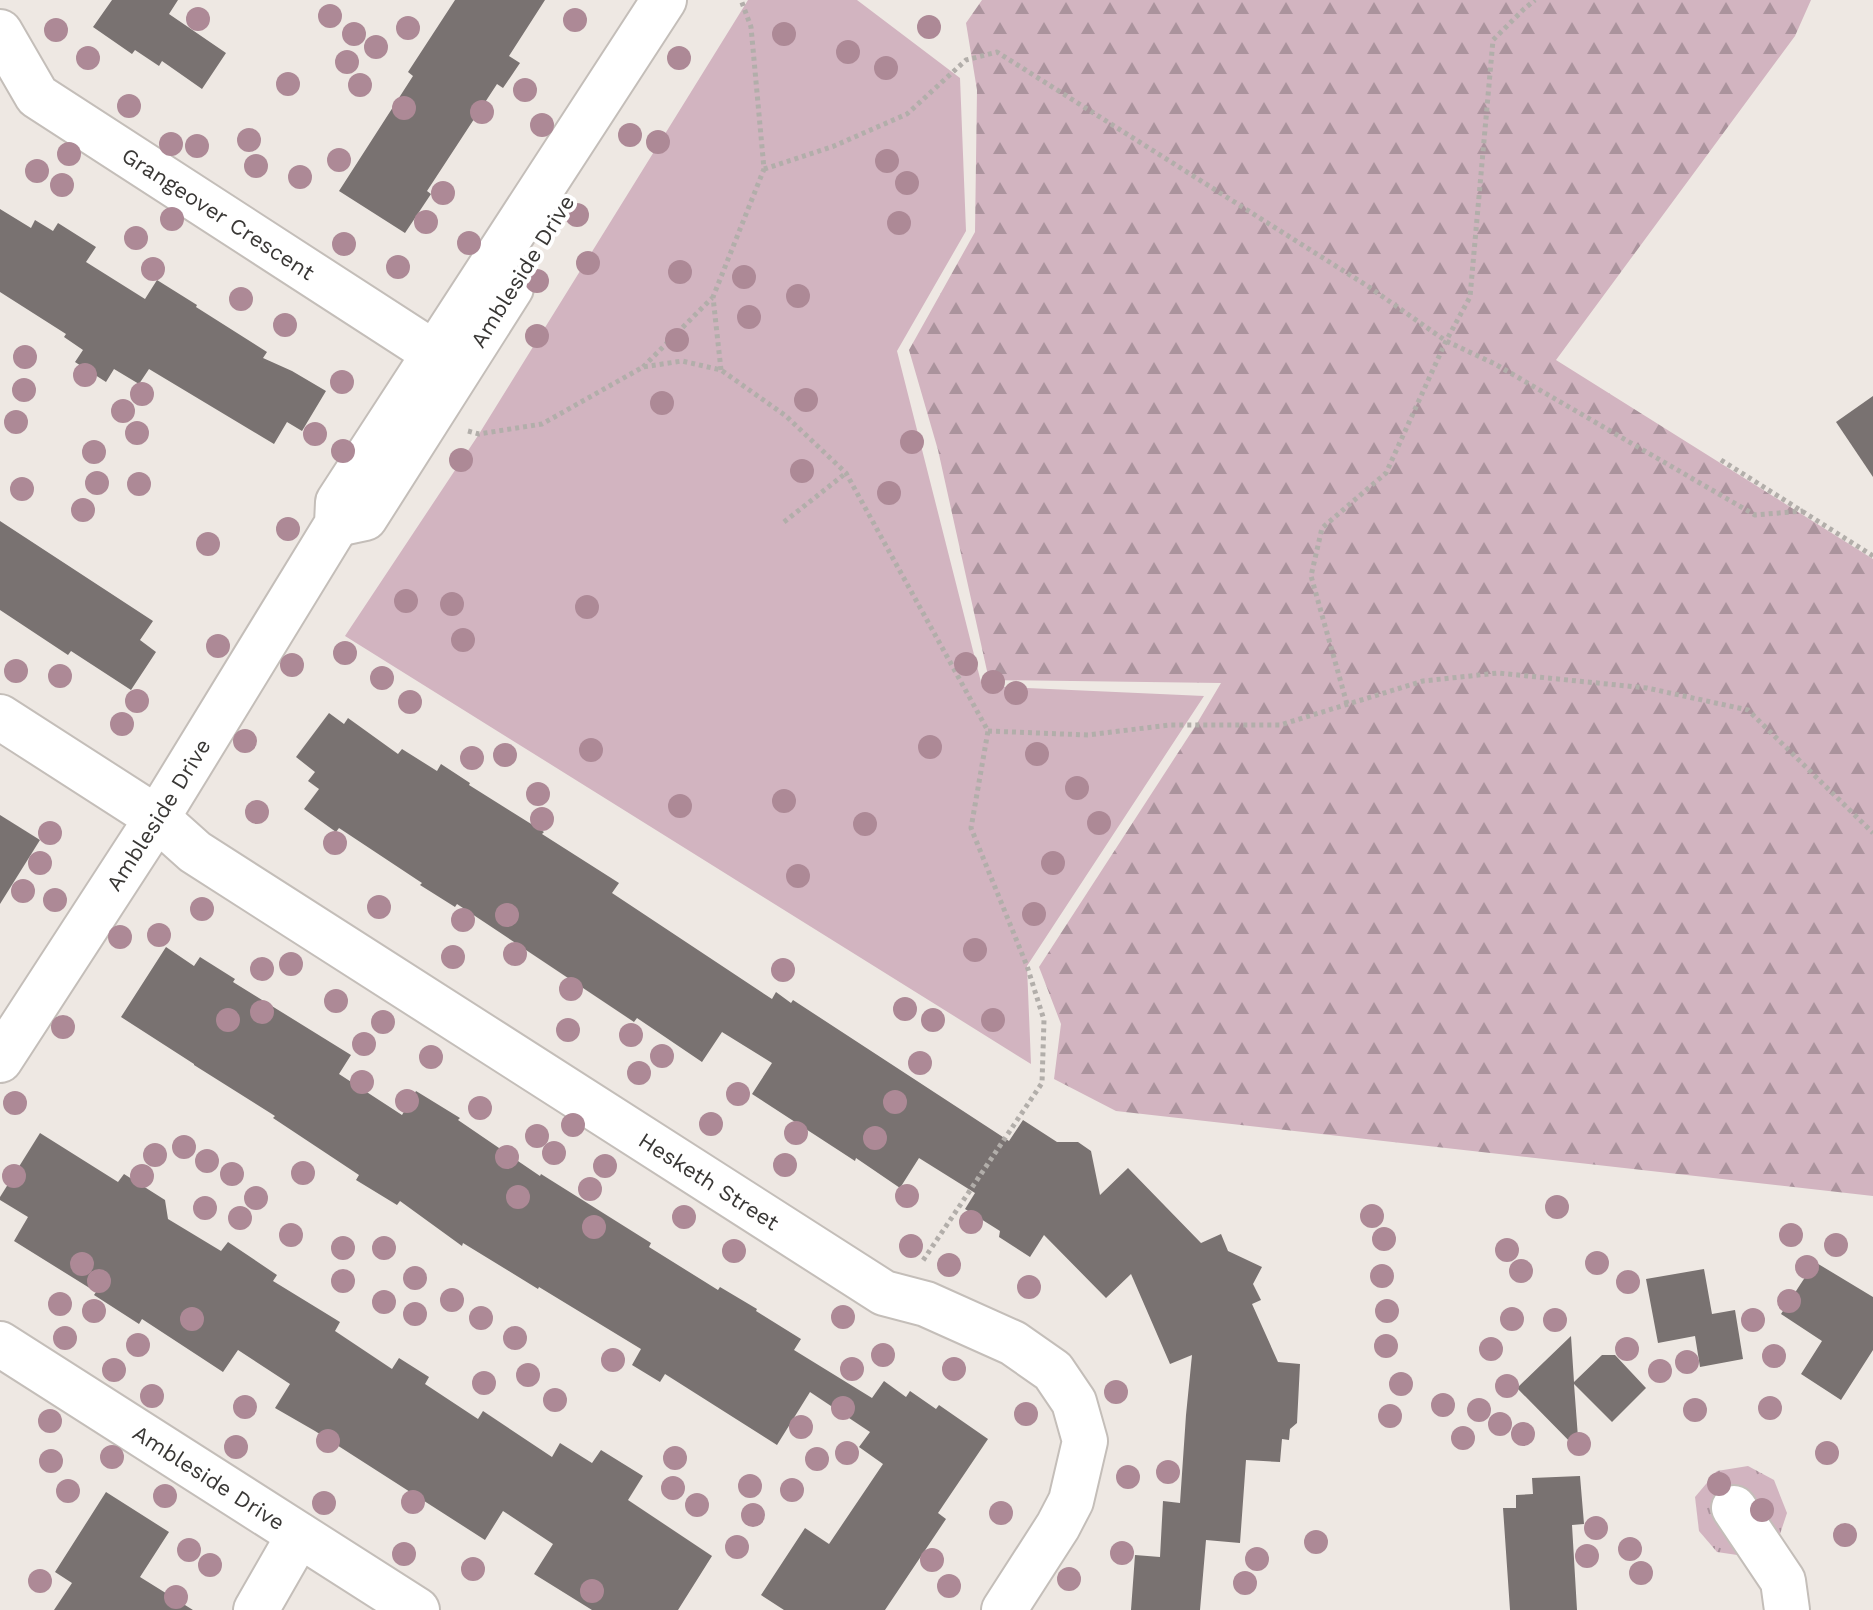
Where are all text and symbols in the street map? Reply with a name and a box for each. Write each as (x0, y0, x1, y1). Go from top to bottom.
street label: Grangeover Crescent (117, 142, 319, 285)
street label: Ambleside Drive (465, 190, 579, 352)
street label: Ambleside Drive (101, 734, 216, 896)
street label: Hesketh Street (634, 1127, 783, 1235)
street label: Ambleside Drive (128, 1420, 289, 1535)

